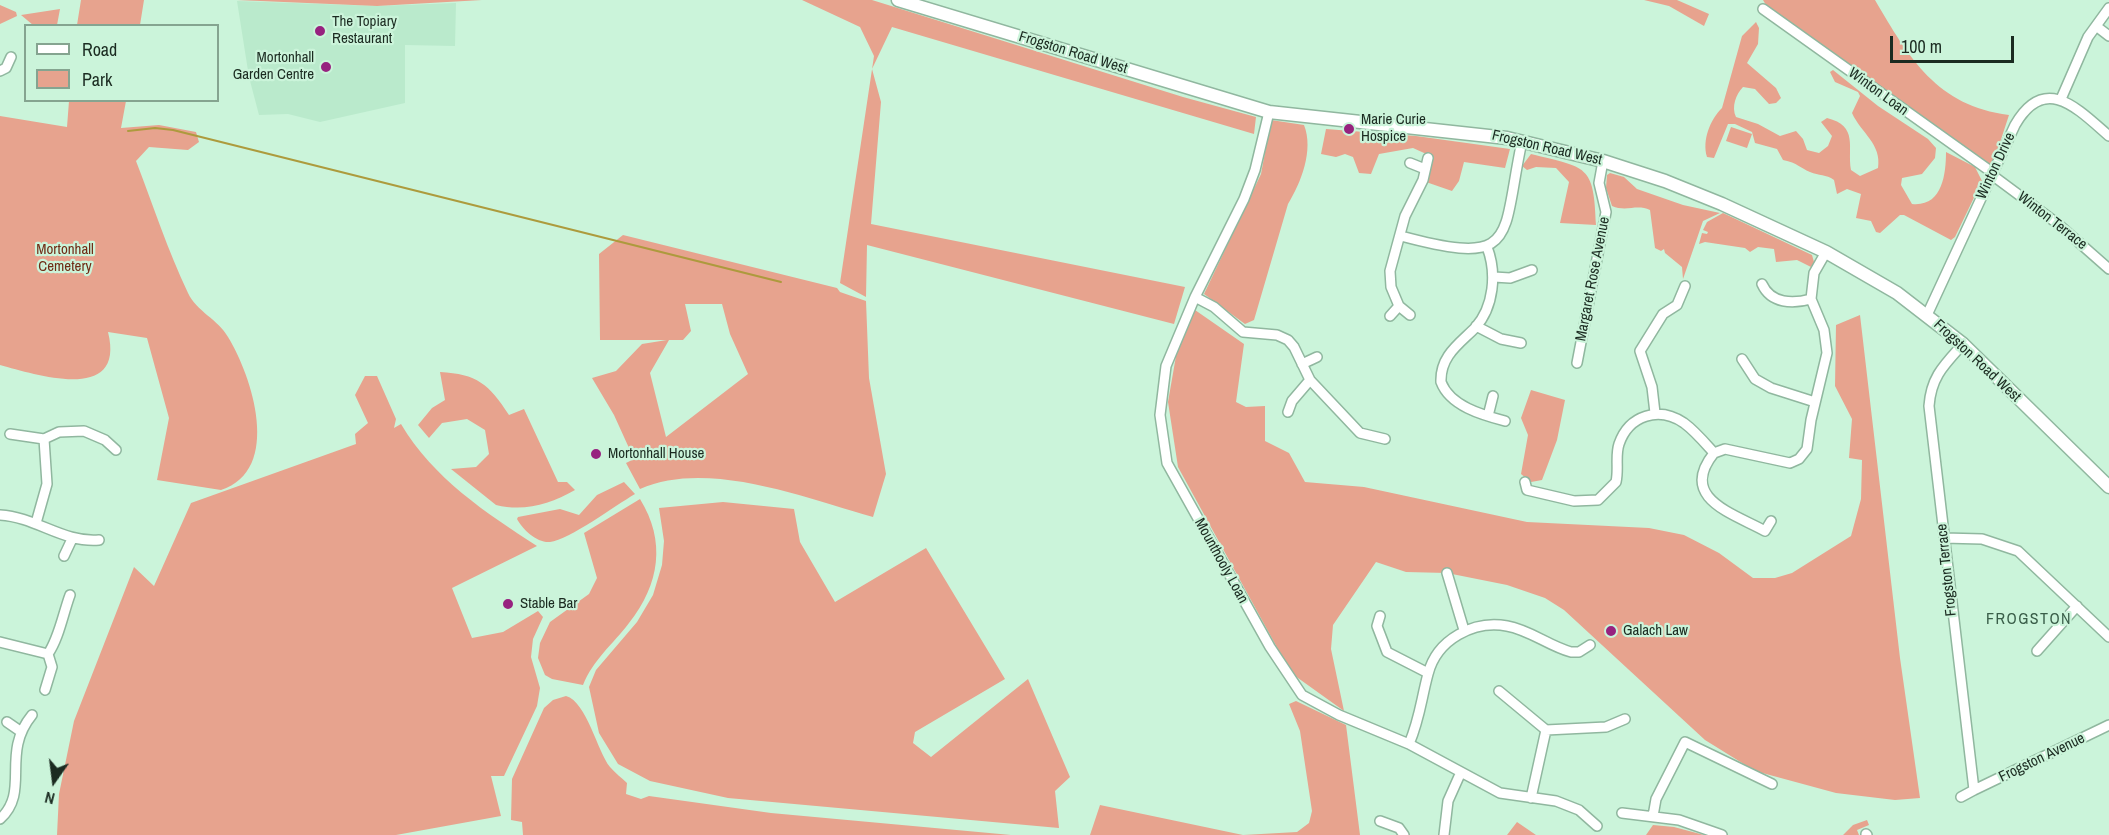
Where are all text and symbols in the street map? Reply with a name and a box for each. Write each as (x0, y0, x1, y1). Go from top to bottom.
place label: The Topiary Restaurant (332, 13, 397, 48)
legend (24, 24, 219, 102)
marker: The Topiary Restaurant (313, 24, 327, 38)
scale bar (1893, 24, 2018, 62)
street label: Frogston Road West (1017, 28, 1129, 78)
text: 100 m (1901, 34, 1942, 59)
text: Road (82, 37, 117, 62)
place label: Mortonhall Garden Centre (233, 49, 314, 84)
marker: Mortonhall Garden Centre (319, 60, 333, 74)
street label: Winton Loan (1844, 64, 1912, 120)
text: Park (82, 67, 112, 92)
place label: Marie Curie Hospice (1361, 111, 1426, 146)
marker: Marie Curie Hospice (1342, 122, 1356, 136)
street label: Frogston Road West (1490, 127, 1604, 169)
street label: Winton Drive (1973, 130, 2019, 202)
street label: Winton Terrace (2014, 188, 2090, 254)
street label: Margaret Rose Avenue (1572, 215, 1614, 343)
park label: Mortonhall Cemetery (36, 241, 94, 276)
street label: Frogston Road West (1930, 316, 2024, 406)
place label: Mortonhall House (608, 445, 704, 463)
marker: Mortonhall House (589, 447, 603, 461)
street label: Mounthooly Loan (1190, 515, 1252, 607)
street label: Frogston Terrace (1933, 523, 1961, 617)
place label: Stable Bar (520, 595, 577, 613)
marker: Stable Bar (501, 597, 515, 611)
district label: FROGSTON (1986, 610, 2072, 630)
place label: Galach Law (1623, 622, 1688, 640)
marker: Galach Law (1604, 624, 1618, 638)
street label: Frogston Avenue (1996, 729, 2088, 787)
north arrow (24, 751, 84, 811)
text: N (42, 787, 57, 810)

